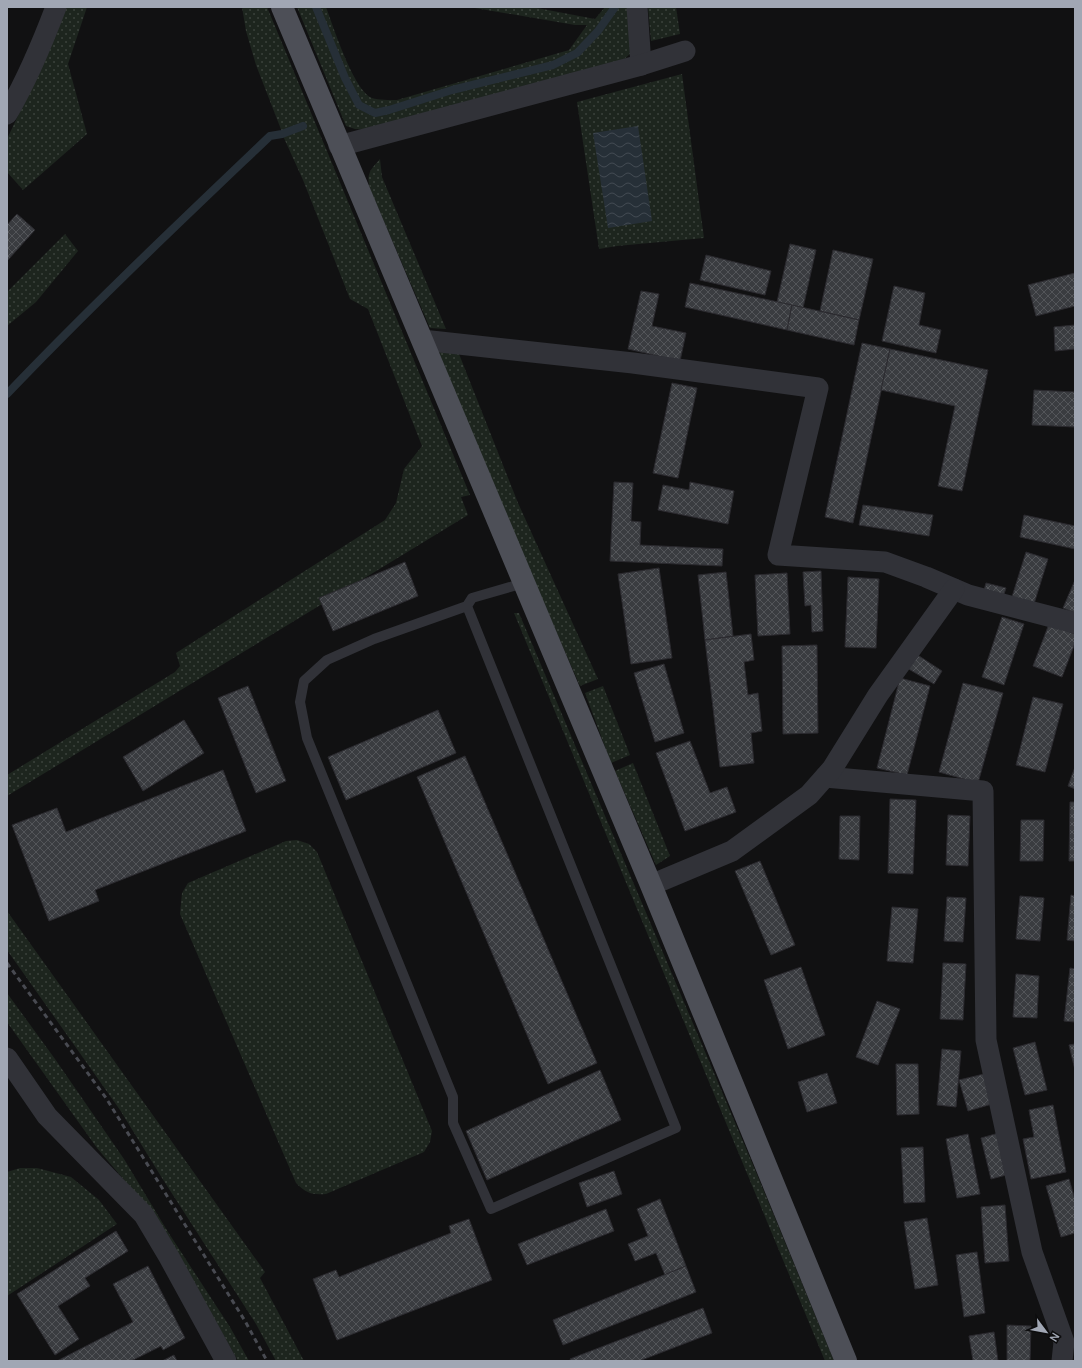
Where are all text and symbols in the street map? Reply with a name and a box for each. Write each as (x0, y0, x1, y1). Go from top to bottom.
north arrow (1026, 1312, 1066, 1352)
text: N (1046, 1330, 1063, 1345)

